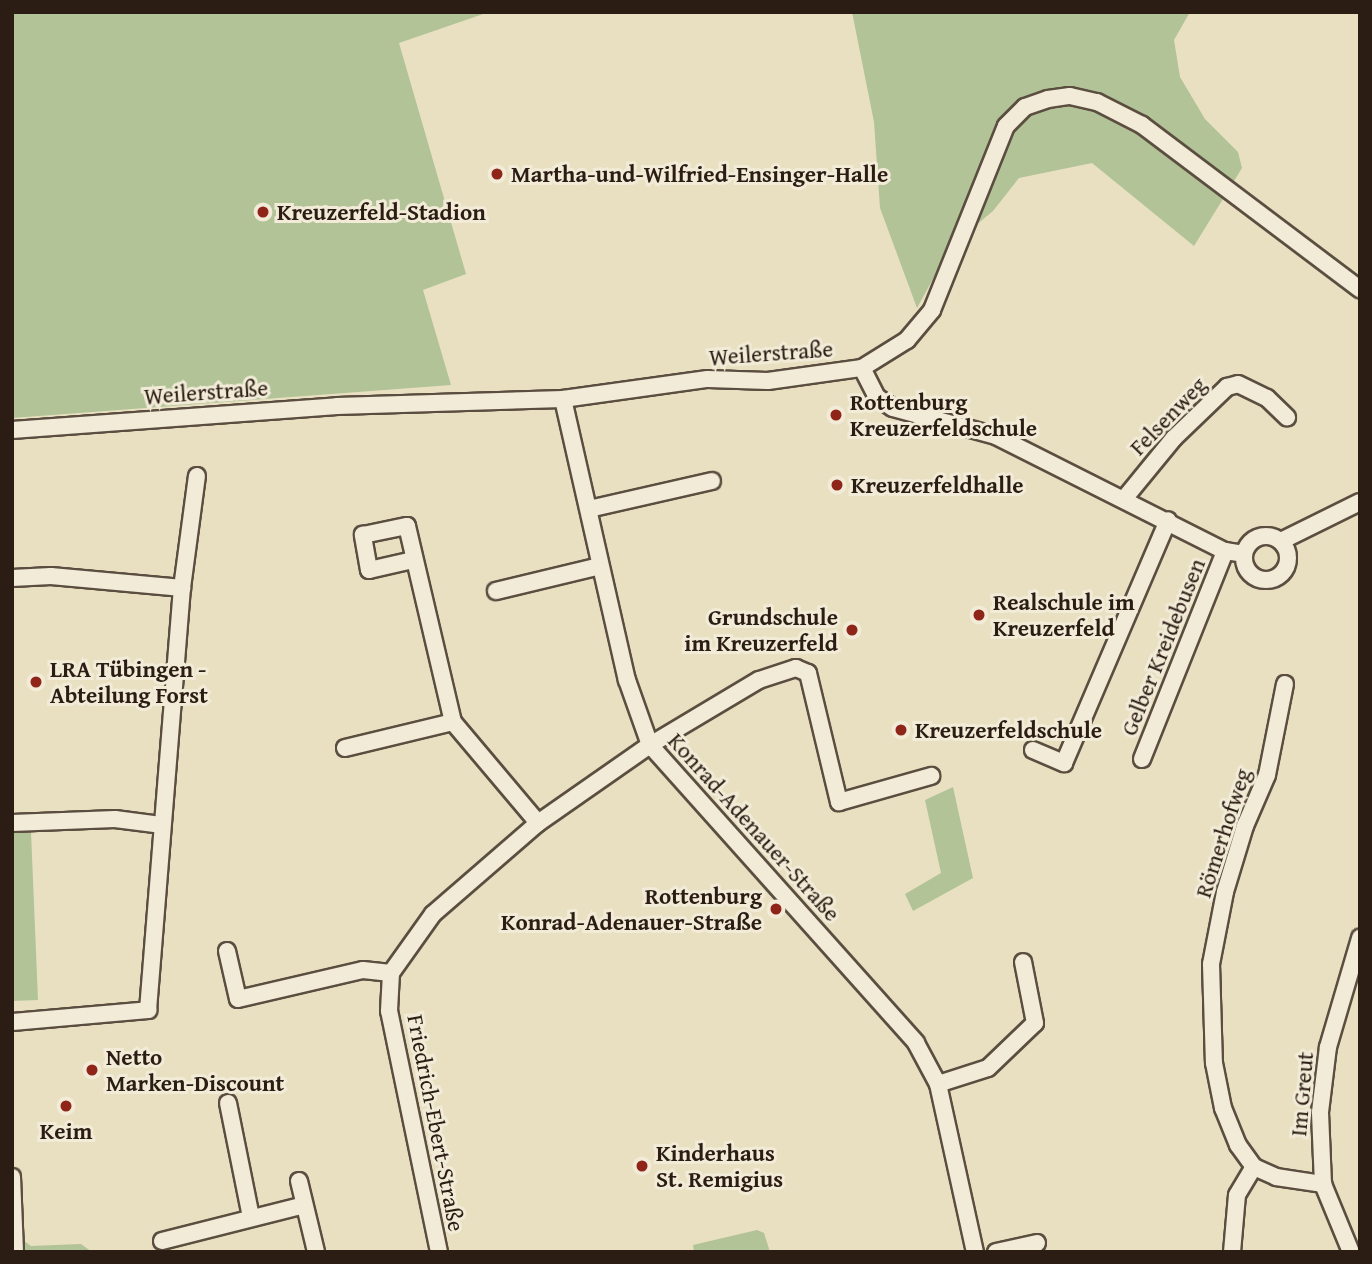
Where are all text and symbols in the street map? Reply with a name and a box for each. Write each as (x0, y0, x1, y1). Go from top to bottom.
place label: Martha-und-Wilfried-Ensinger-Halle (511, 160, 888, 188)
marker: Martha-und-Wilfried-Ensinger-Halle (489, 166, 505, 182)
place label: Kreuzerfeld-Stadion (277, 198, 486, 226)
marker: Kreuzerfeld-Stadion (255, 204, 271, 220)
street label: Weilerstraße (708, 335, 834, 371)
street label: Felsenweg (1124, 371, 1212, 461)
street label: Weilerstraße (143, 374, 269, 410)
place label: Rottenburg Kreuzerfeldschule (850, 388, 1037, 442)
marker: Rottenburg Kreuzerfeldschule (828, 407, 844, 423)
place label: Kreuzerfeldhalle (851, 471, 1024, 499)
marker: Kreuzerfeldhalle (829, 477, 845, 493)
street label: Gelber Kreidebusen (1115, 555, 1211, 739)
place label: Realschule im Kreuzerfeld (993, 588, 1135, 642)
place label: Grundschule im Kreuzerfeld (684, 603, 838, 657)
marker: Realschule im Kreuzerfeld (971, 607, 987, 623)
marker: Grundschule im Kreuzerfeld (844, 622, 860, 638)
place label: LRA Tübingen - Abteilung Forst (50, 655, 208, 709)
marker: LRA Tübingen - Abteilung Forst (28, 674, 44, 690)
place label: Kreuzerfeldschule (915, 716, 1102, 744)
marker: Kreuzerfeldschule (893, 722, 909, 738)
street label: Konrad-Adenauer-Straße (662, 727, 846, 927)
street label: Römerhofweg (1189, 765, 1257, 901)
place label: Rottenburg Konrad-Adenauer-Straße (501, 882, 762, 936)
marker: Rottenburg Konrad-Adenauer-Straße (768, 901, 784, 917)
street label: Friedrich-Ebert-Straße (401, 1012, 471, 1234)
place label: Netto Marken-Discount (106, 1043, 284, 1097)
street label: Im Greut (1285, 1050, 1319, 1138)
marker: Netto Marken-Discount (84, 1062, 100, 1078)
marker: Keim (58, 1098, 74, 1114)
place label: Keim (40, 1117, 92, 1145)
place label: Kinderhaus St. Remigius (656, 1139, 783, 1193)
marker: Kinderhaus St. Remigius (634, 1158, 650, 1174)

